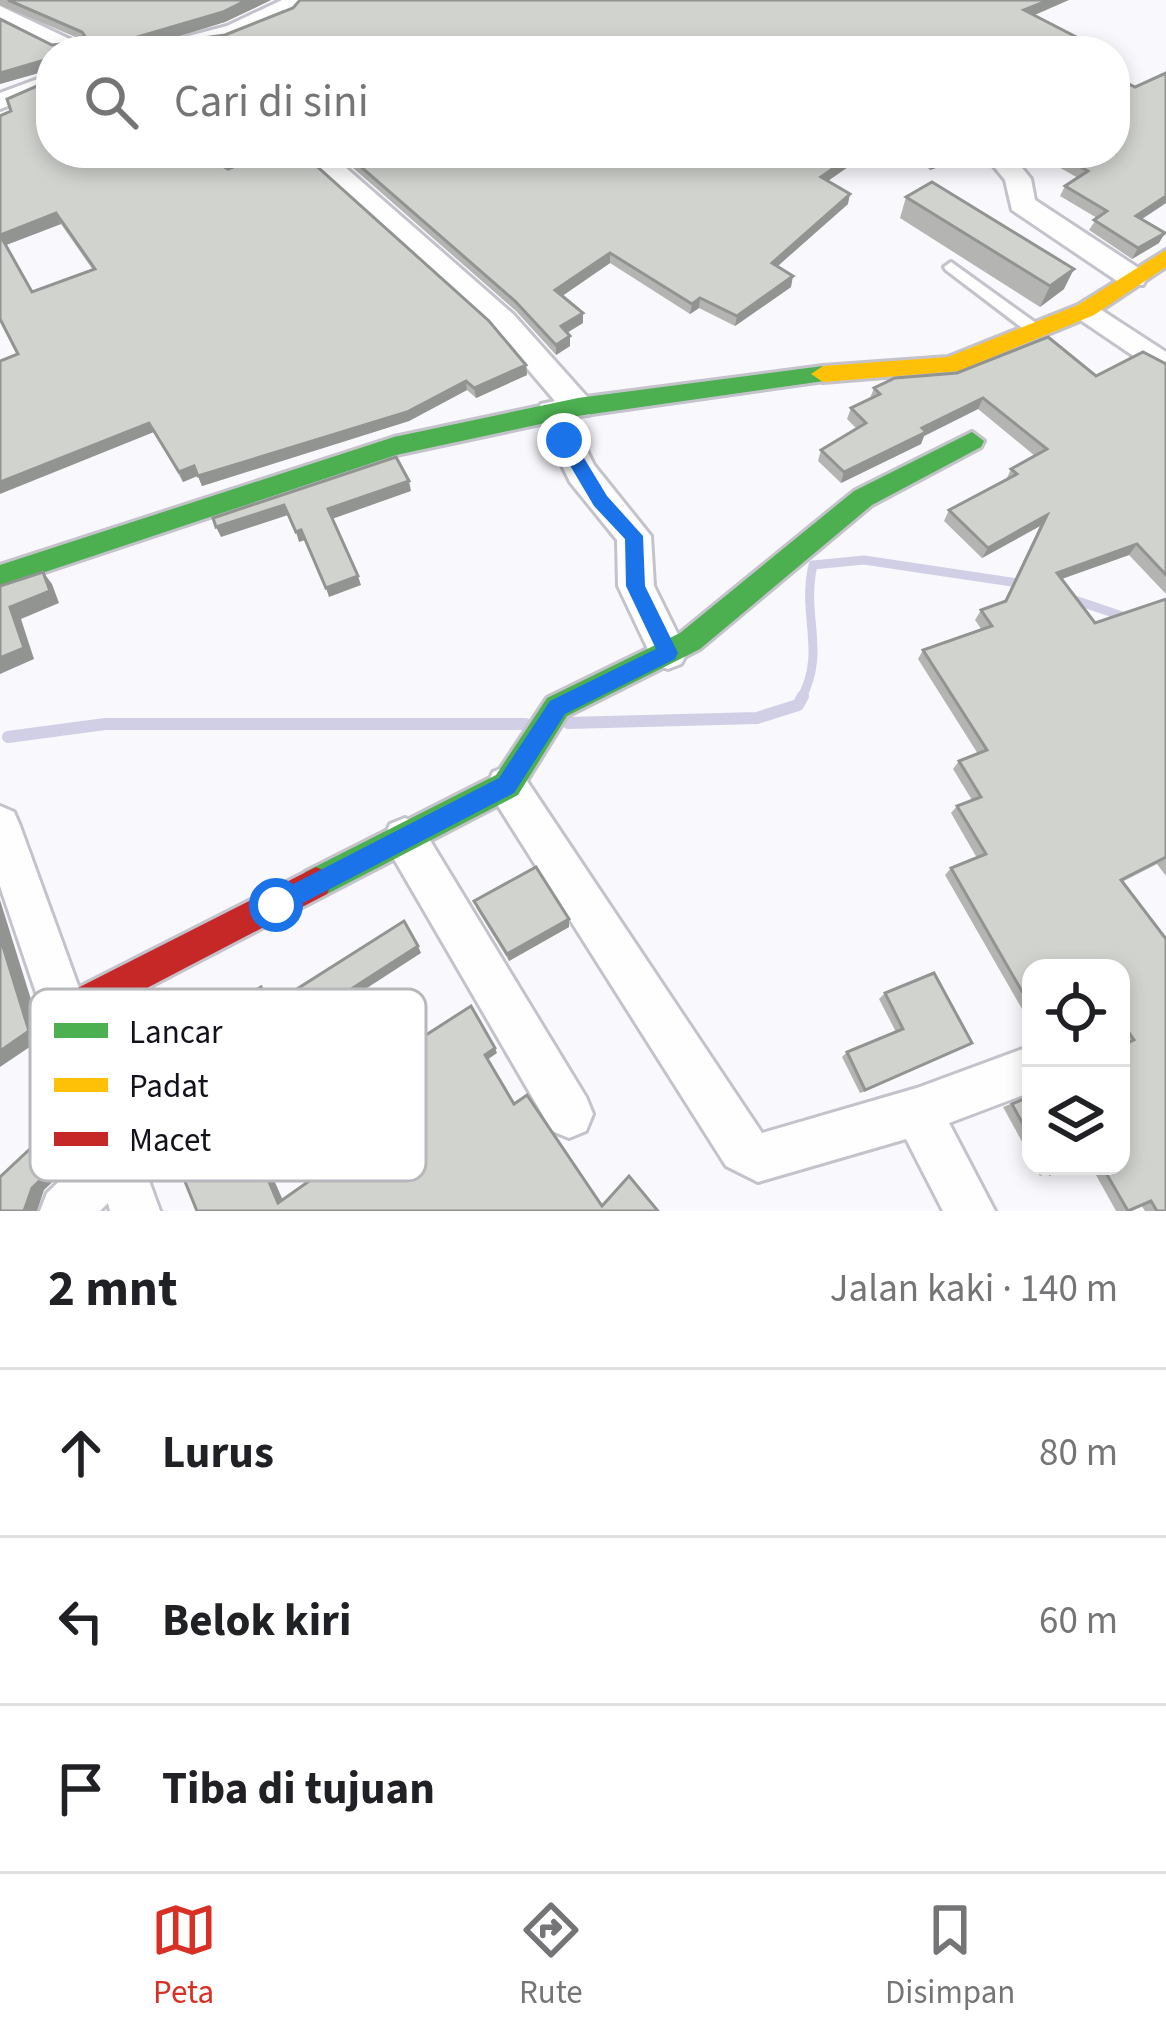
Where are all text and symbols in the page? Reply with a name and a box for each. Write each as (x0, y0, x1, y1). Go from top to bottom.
search box (36, 36, 1130, 168)
icon: search (78, 69, 144, 135)
text: Cari di sini (174, 70, 369, 134)
route end (537, 413, 591, 467)
route start (249, 878, 303, 932)
map controls (1022, 959, 1130, 1175)
button: locate (1022, 959, 1130, 1067)
legend (30, 989, 426, 1181)
text: Lancar (129, 1009, 223, 1056)
text: Padat (129, 1063, 209, 1110)
button: layers (1022, 1067, 1130, 1175)
text: Macet (129, 1117, 211, 1164)
text: 2 mnt (48, 1253, 178, 1325)
text: Jalan kaki · 140 m (830, 1261, 1118, 1317)
icon: ahead (48, 1420, 114, 1486)
text: Lurus (162, 1421, 274, 1485)
text: 80 m (1039, 1425, 1118, 1481)
icon: left (48, 1588, 114, 1654)
text: Belok kiri (162, 1589, 351, 1653)
text: 60 m (1039, 1593, 1118, 1649)
icon: arrive (48, 1756, 114, 1822)
text: Tiba di tujuan (162, 1757, 435, 1821)
tab: Peta (151, 1897, 217, 2016)
tab: Rute (518, 1897, 584, 2016)
tab: Disimpan (885, 1897, 1015, 2016)

